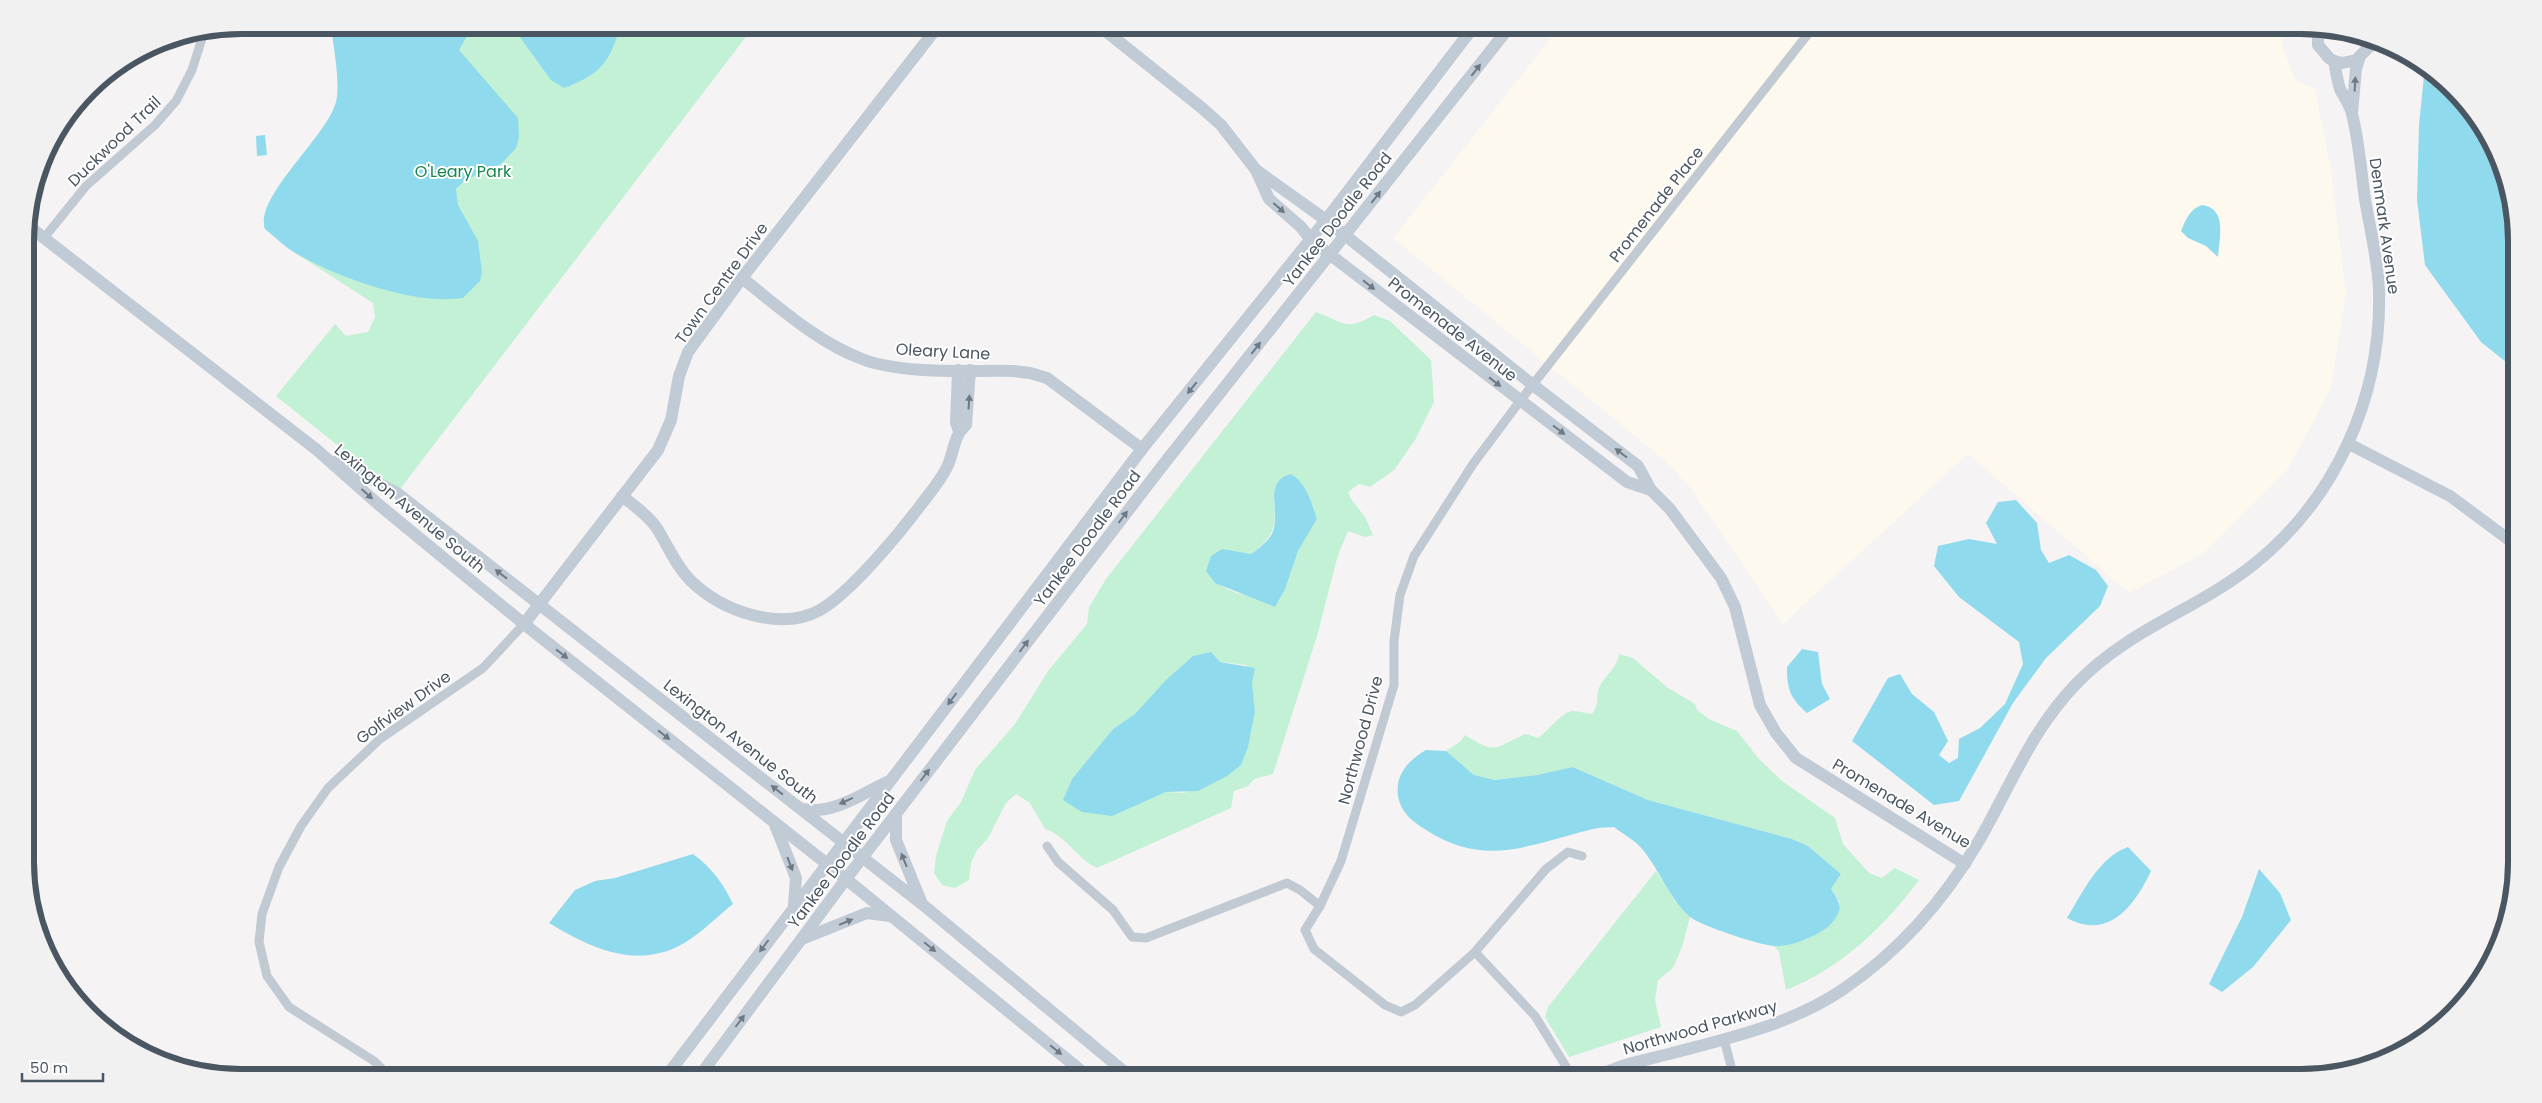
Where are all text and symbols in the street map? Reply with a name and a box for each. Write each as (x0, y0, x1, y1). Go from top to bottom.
one-way arrow (1471, 63, 1482, 76)
one-way arrow (2351, 76, 2359, 92)
street label: Duckwood Trail (63, 91, 166, 192)
street label: Promenade Place (1604, 141, 1709, 267)
street label: Yankee Doodle Road (1278, 147, 1397, 291)
street label: Denmark Avenue (2364, 156, 2405, 296)
park label: O'Leary Park (415, 160, 512, 183)
one-way arrow (1370, 191, 1381, 204)
one-way arrow (1273, 202, 1285, 213)
street label: Town Centre Drive (669, 218, 773, 349)
street label: Promenade Avenue (1383, 272, 1522, 387)
one-way arrow (1362, 279, 1375, 290)
street label: Oleary Lane (895, 338, 991, 365)
one-way arrow (1250, 342, 1261, 355)
one-way arrow (1488, 376, 1501, 387)
one-way arrow (1186, 381, 1197, 394)
one-way arrow (965, 394, 973, 410)
one-way arrow (1552, 425, 1566, 435)
street label: Lexington Avenue South (329, 438, 490, 578)
one-way arrow (1615, 447, 1628, 458)
street label: Yankee Doodle Road (1029, 465, 1146, 611)
one-way arrow (360, 489, 373, 500)
one-way arrow (1117, 511, 1128, 524)
one-way arrow (494, 569, 508, 579)
one-way arrow (1019, 640, 1029, 653)
one-way arrow (555, 649, 569, 659)
street label: Golfview Drive (351, 665, 456, 750)
street label: Northwood Drive (1332, 673, 1389, 807)
street label: Lexington Avenue South (659, 674, 823, 809)
one-way arrow (947, 692, 957, 706)
one-way arrow (657, 729, 670, 740)
street label: Promenade Avenue (1828, 753, 1975, 854)
one-way arrow (920, 769, 931, 782)
one-way arrow (771, 785, 784, 796)
street label: Yankee Doodle Road (783, 787, 900, 933)
one-way arrow (839, 797, 853, 805)
one-way arrow (900, 853, 908, 867)
one-way arrow (787, 856, 794, 871)
one-way arrow (839, 917, 853, 925)
one-way arrow (759, 939, 770, 952)
one-way arrow (923, 942, 936, 953)
street label: Northwood Parkway (1620, 994, 1780, 1061)
one-way arrow (735, 1014, 745, 1028)
one-way arrow (1049, 1044, 1062, 1055)
scale bar (22, 1050, 104, 1082)
text: 50 m (30, 1057, 68, 1078)

